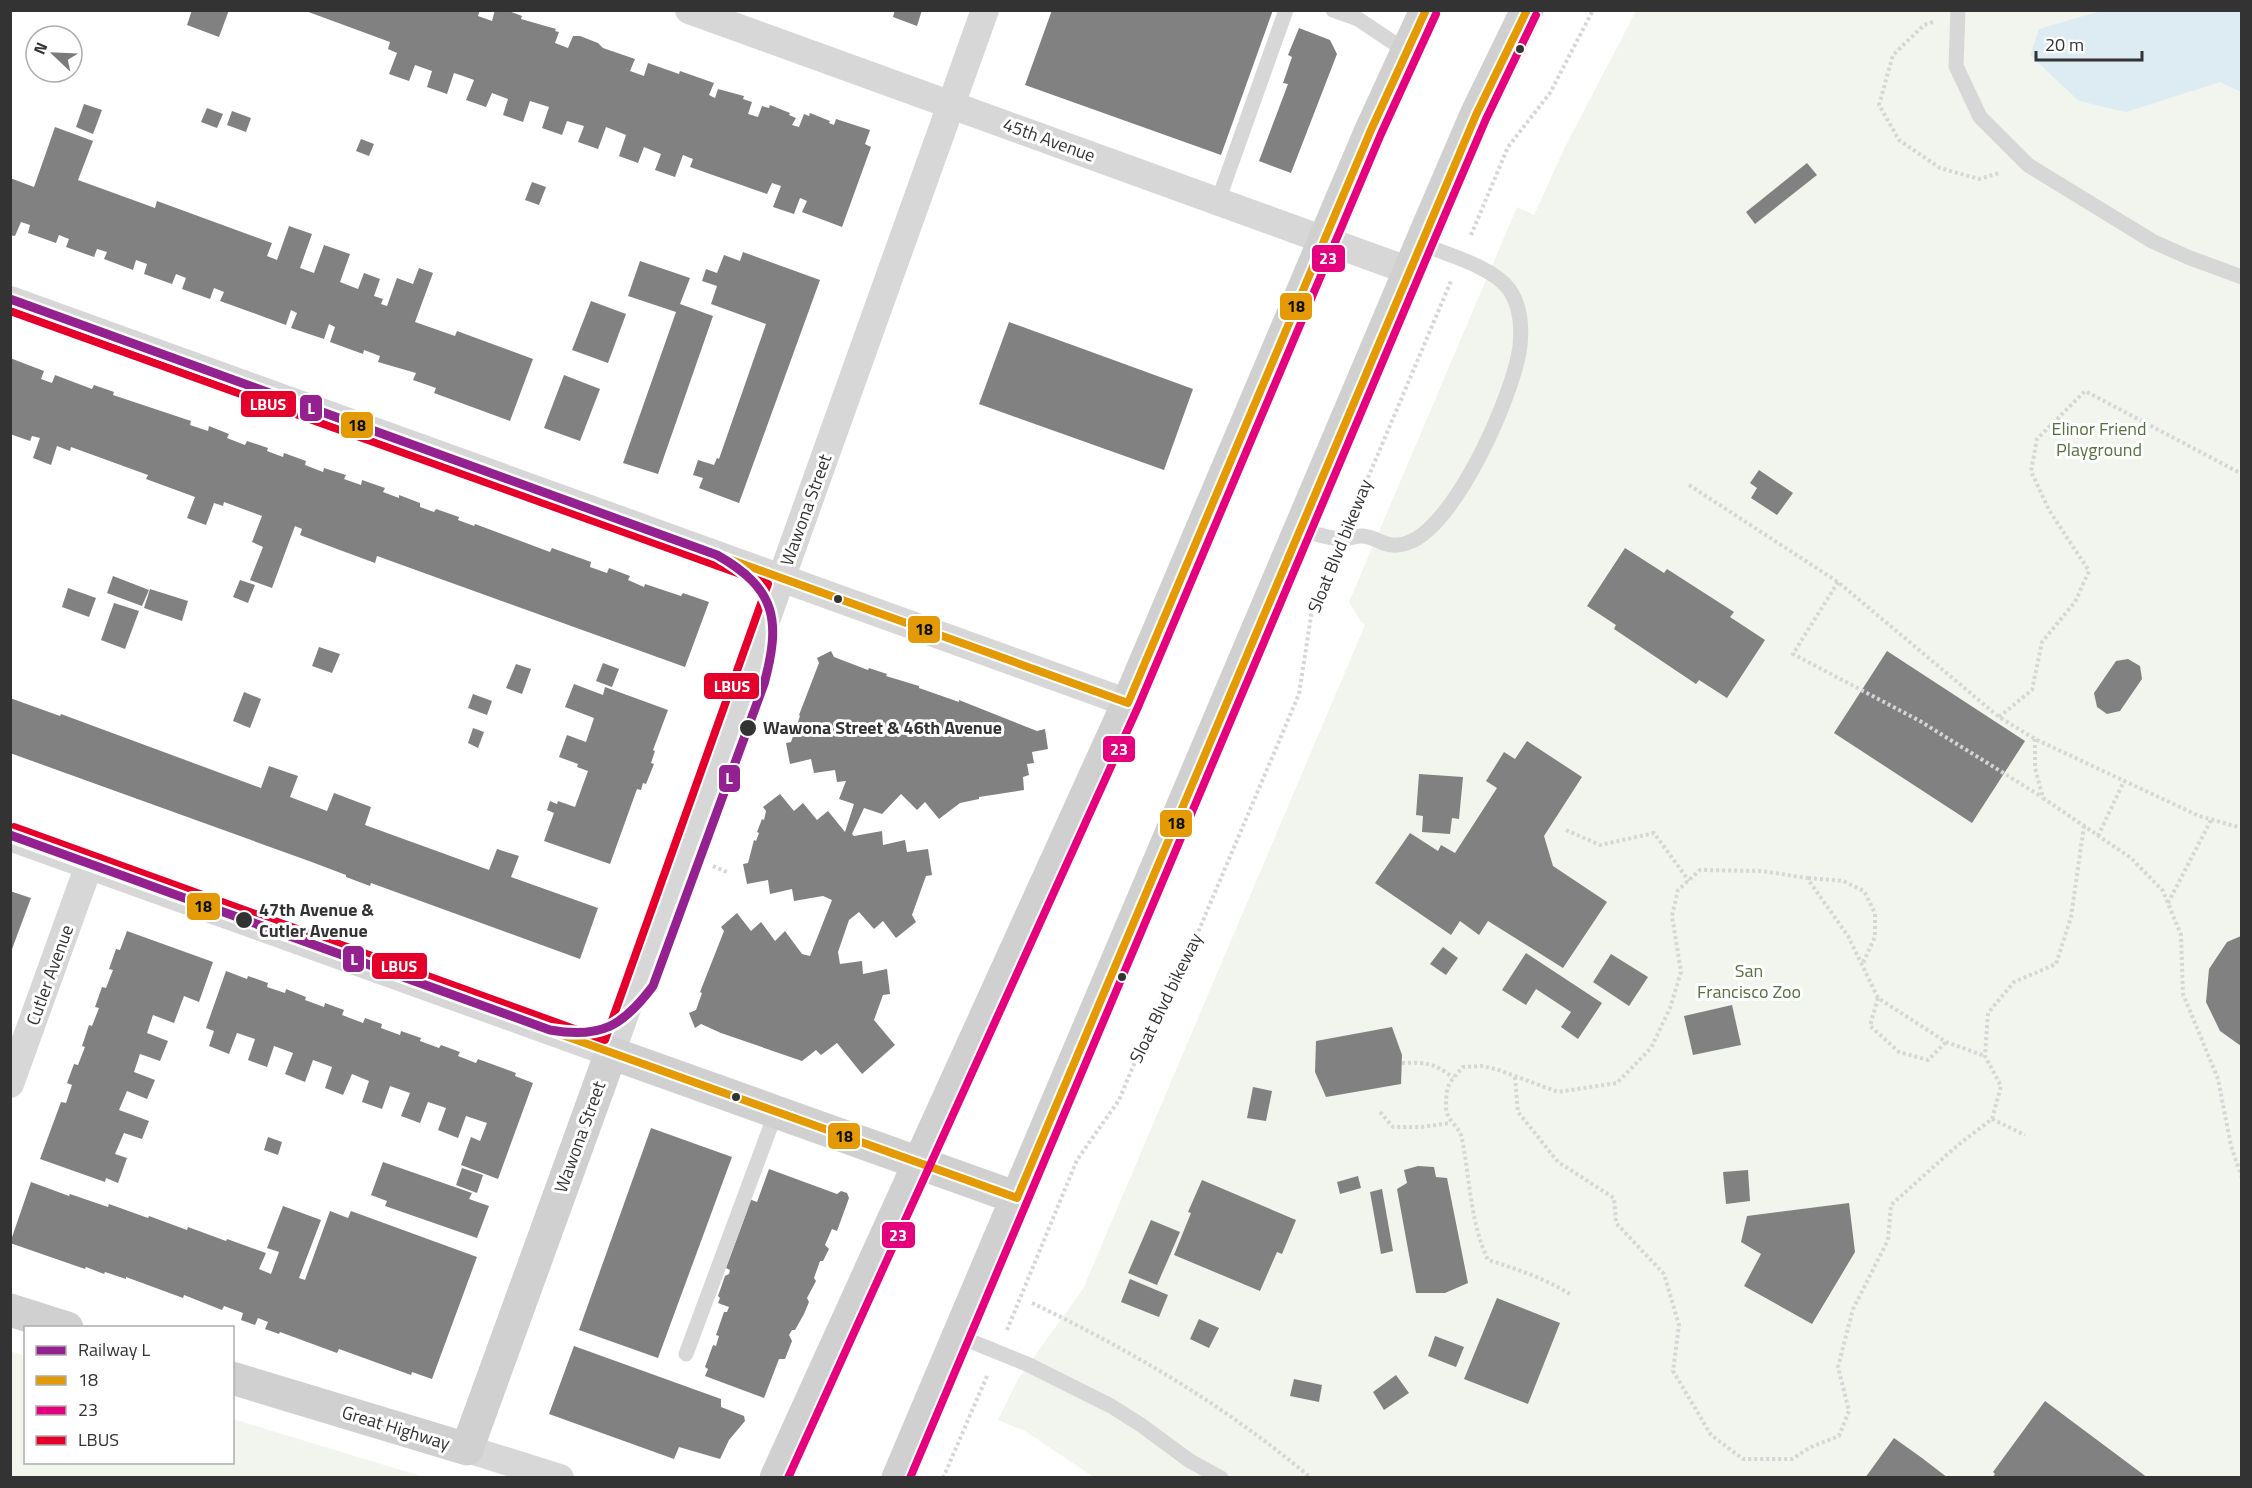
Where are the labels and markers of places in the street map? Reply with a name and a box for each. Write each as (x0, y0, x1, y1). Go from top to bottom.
unlabelled marker (1514, 43, 1526, 55)
unlabelled marker (832, 593, 844, 605)
place label: Wawona Street & 46th Avenue (763, 714, 1002, 741)
marker: Wawona Street & 46th Avenue (738, 718, 758, 738)
place label: 47th Avenue & Cutler Avenue (259, 896, 374, 944)
marker: 47th Avenue & Cutler Avenue (234, 910, 254, 930)
unlabelled marker (1116, 971, 1128, 983)
unlabelled marker (730, 1091, 742, 1103)

